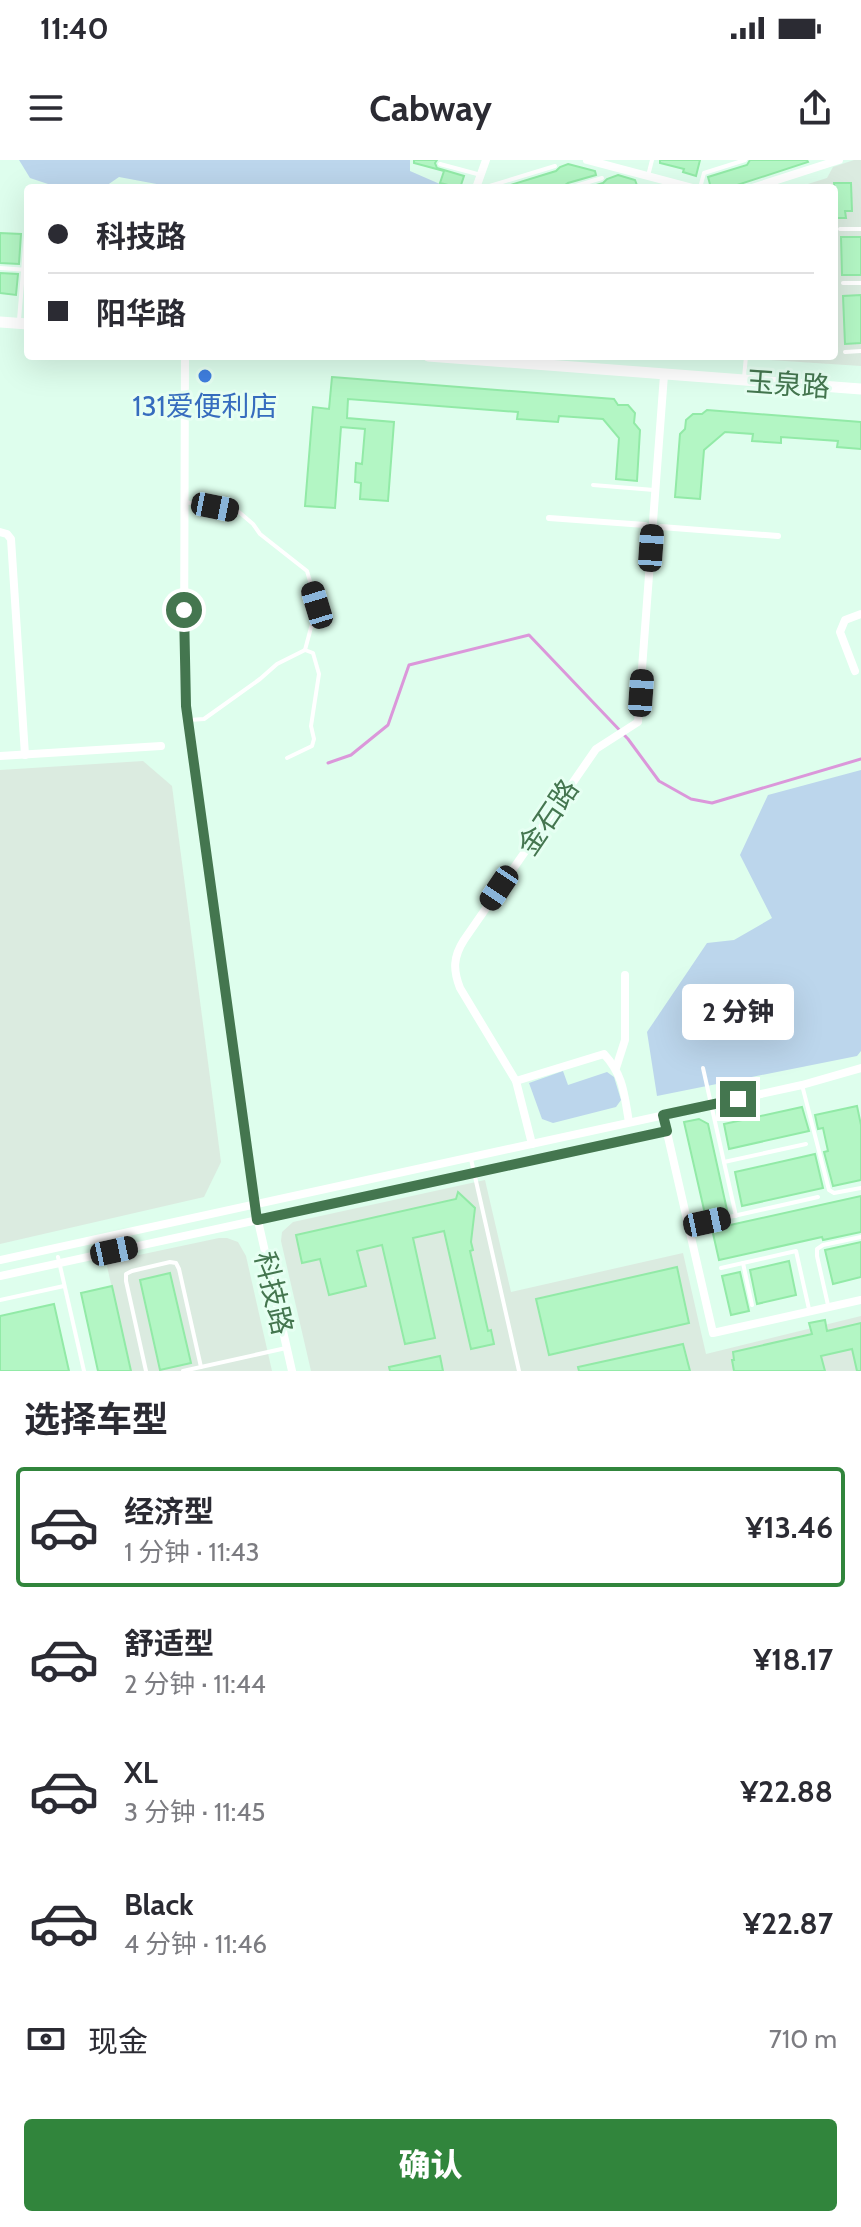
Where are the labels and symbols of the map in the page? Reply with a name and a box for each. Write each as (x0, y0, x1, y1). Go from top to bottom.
street label: 玉泉路 (745, 364, 831, 404)
marker: 131爱便利店 (196, 367, 214, 385)
place label: 131爱便利店 (132, 389, 278, 423)
car (189, 491, 241, 523)
car (637, 523, 665, 573)
car (299, 579, 335, 631)
route start (166, 592, 202, 628)
car (627, 668, 655, 718)
street label: 金石路 (510, 773, 586, 861)
car (476, 861, 522, 915)
callout: 2 分钟 (682, 983, 794, 1039)
route end (720, 1081, 756, 1117)
car (681, 1205, 733, 1239)
car (88, 1234, 140, 1268)
street label: 科技路 (248, 1248, 300, 1338)

